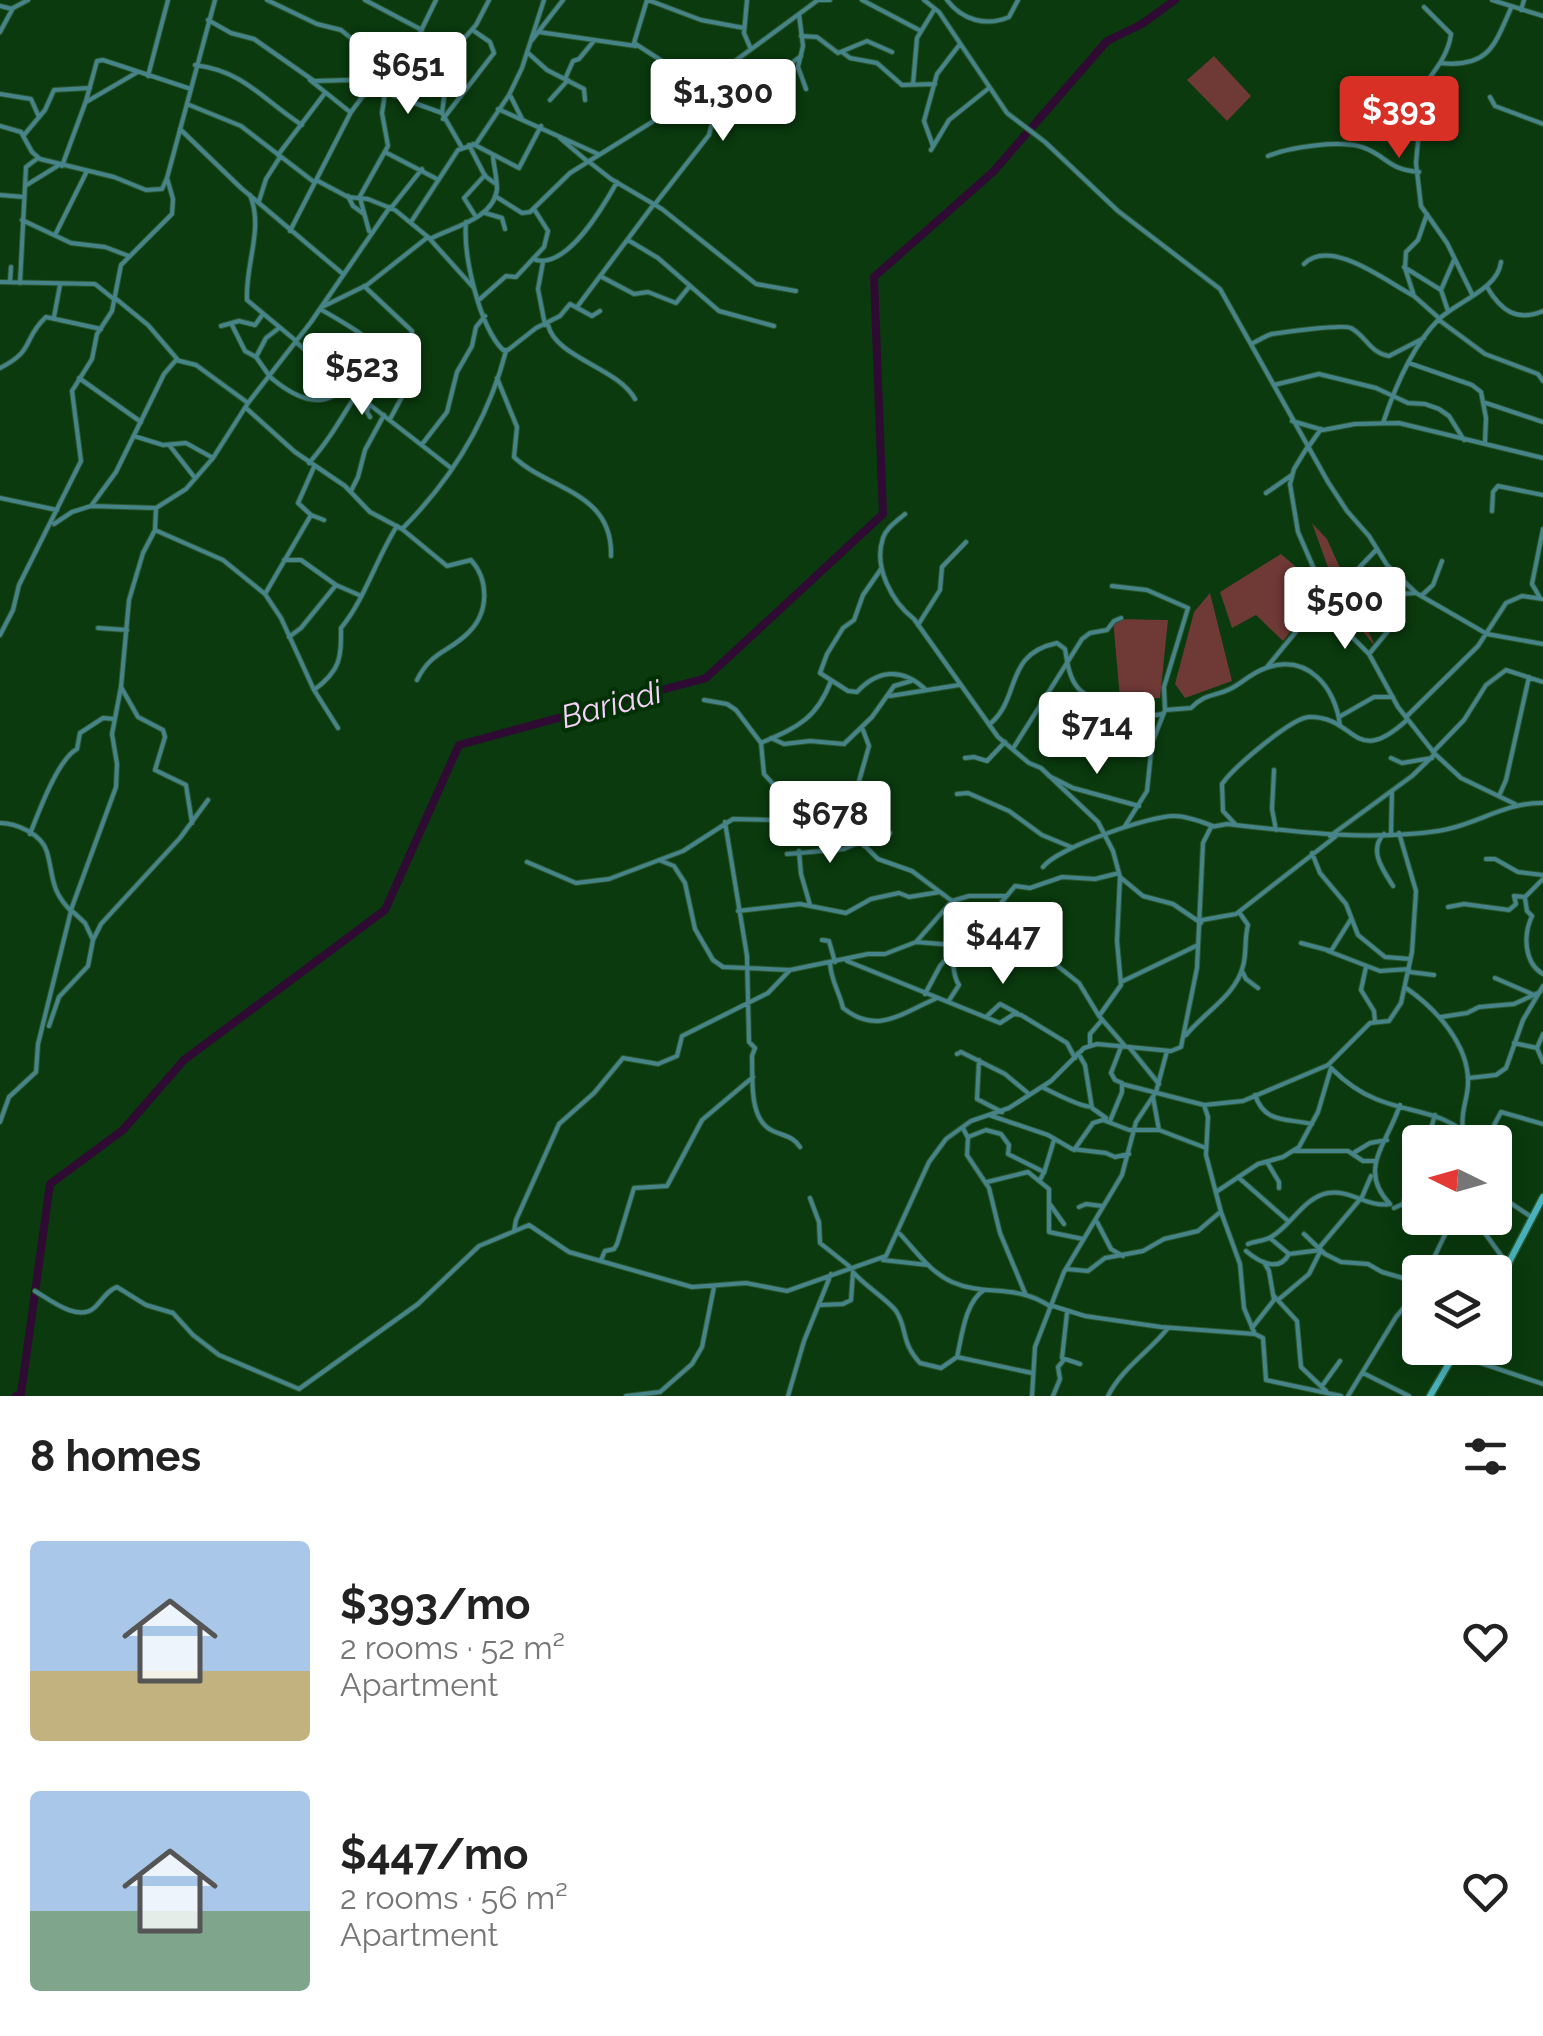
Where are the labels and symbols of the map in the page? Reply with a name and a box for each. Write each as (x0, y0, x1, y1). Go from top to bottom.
pin: $651 (349, 32, 467, 117)
pin: $1,300 (642, 59, 804, 144)
pin: $393 (1340, 76, 1458, 161)
pin: $523 (303, 333, 421, 418)
pin: $500 (1286, 567, 1404, 652)
water label: Bariadi (557, 673, 666, 735)
pin: $714 (1038, 692, 1156, 777)
pin: $678 (771, 781, 889, 866)
pin: $447 (944, 902, 1062, 987)
north arrow (1402, 1125, 1512, 1235)

